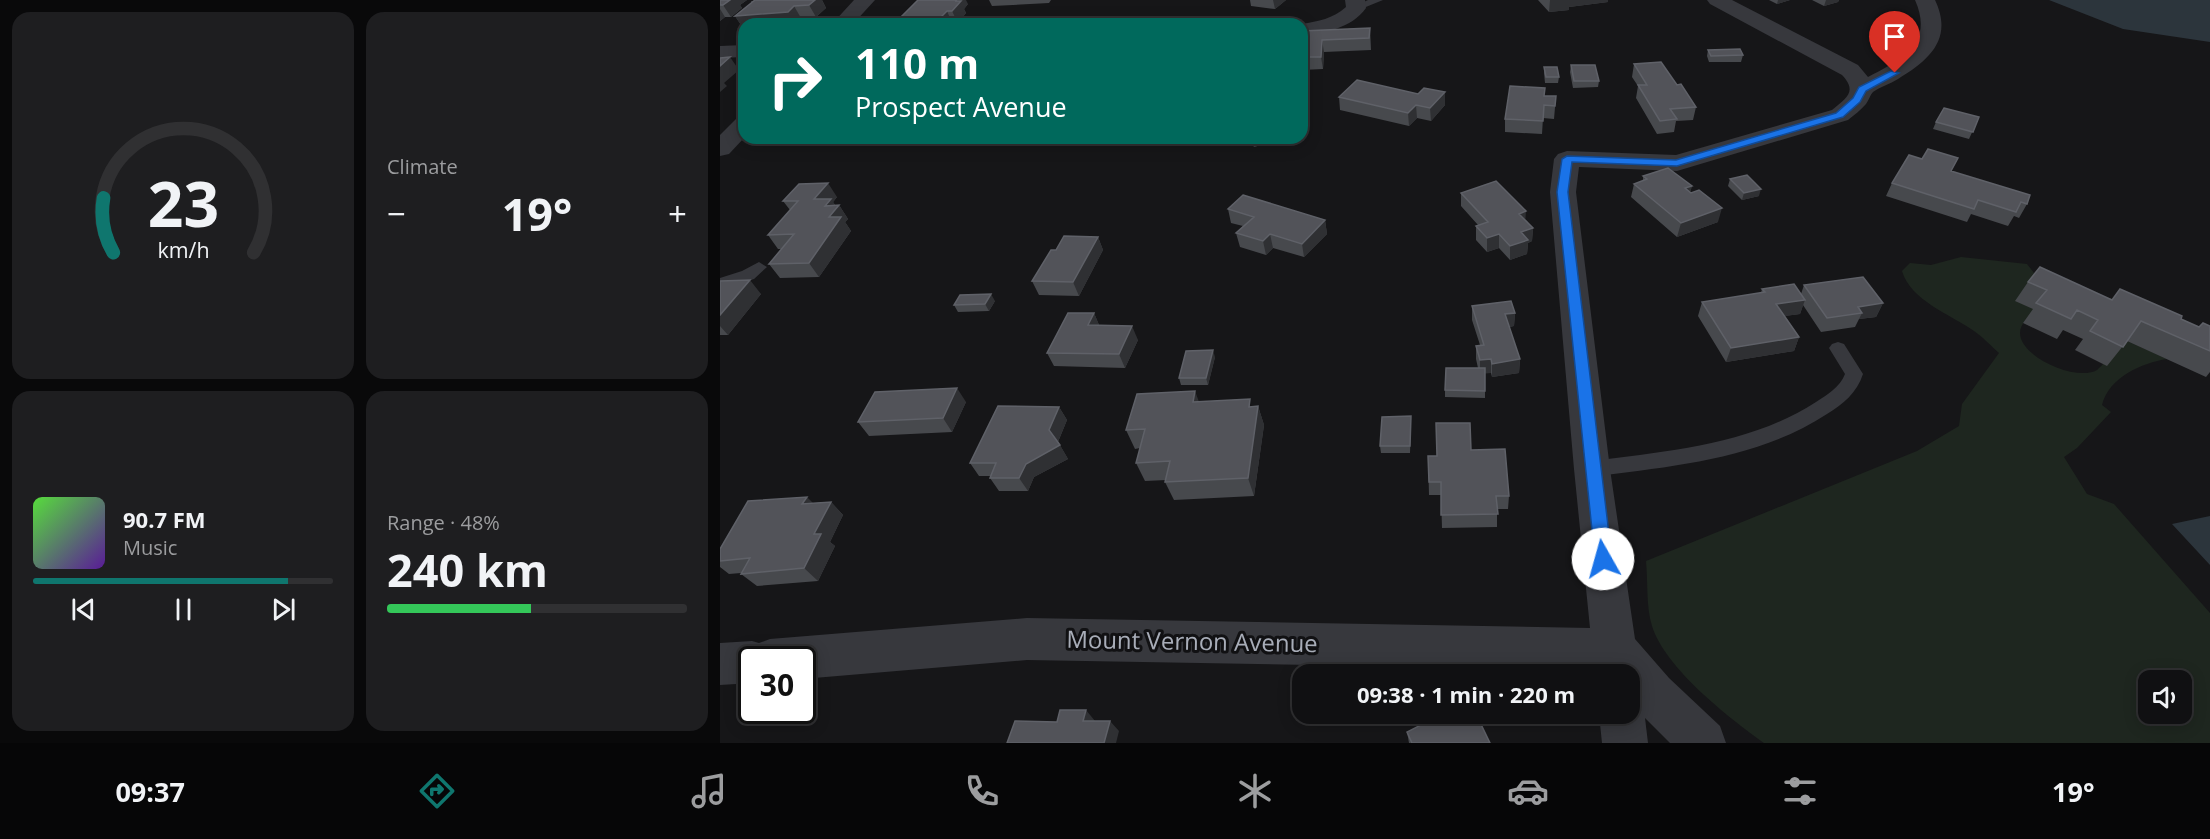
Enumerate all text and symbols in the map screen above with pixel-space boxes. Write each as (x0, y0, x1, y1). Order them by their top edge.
pin (1869, 11, 1920, 73)
icon: arrive (1878, 20, 1911, 53)
text: 110 m (855, 34, 979, 91)
icon: right (756, 42, 834, 120)
text: Prospect Avenue (855, 88, 1067, 125)
text: Climate (387, 153, 458, 180)
text: 23 (147, 160, 219, 245)
text: 19° (502, 183, 572, 244)
text: − (387, 191, 406, 236)
text: + (668, 191, 687, 236)
text: km/h (157, 235, 209, 264)
text: 90.7 FM (123, 504, 206, 534)
text: Range · 48% (387, 509, 500, 536)
position arrow (1571, 527, 1635, 591)
text: Music (123, 534, 177, 561)
text: 240 km (387, 539, 548, 600)
icon: previous (67, 593, 100, 626)
icon: pause (167, 593, 200, 626)
icon: next (267, 593, 300, 626)
street label: Mount Vernon Avenue (1066, 622, 1318, 659)
speed limit sign: 30 (738, 646, 816, 724)
map controls (2138, 670, 2192, 724)
button: sound (2138, 670, 2192, 724)
text: 09:38 · 1 min · 220 m (1357, 679, 1575, 709)
icon: directions (416, 770, 458, 812)
icon: music (688, 770, 730, 812)
icon: phone (961, 770, 1003, 812)
icon: climate (1234, 770, 1276, 812)
icon: car (1507, 770, 1549, 812)
icon: filters (1779, 770, 1821, 812)
text: 09:37 (115, 773, 185, 810)
text: 19° (2052, 773, 2095, 810)

